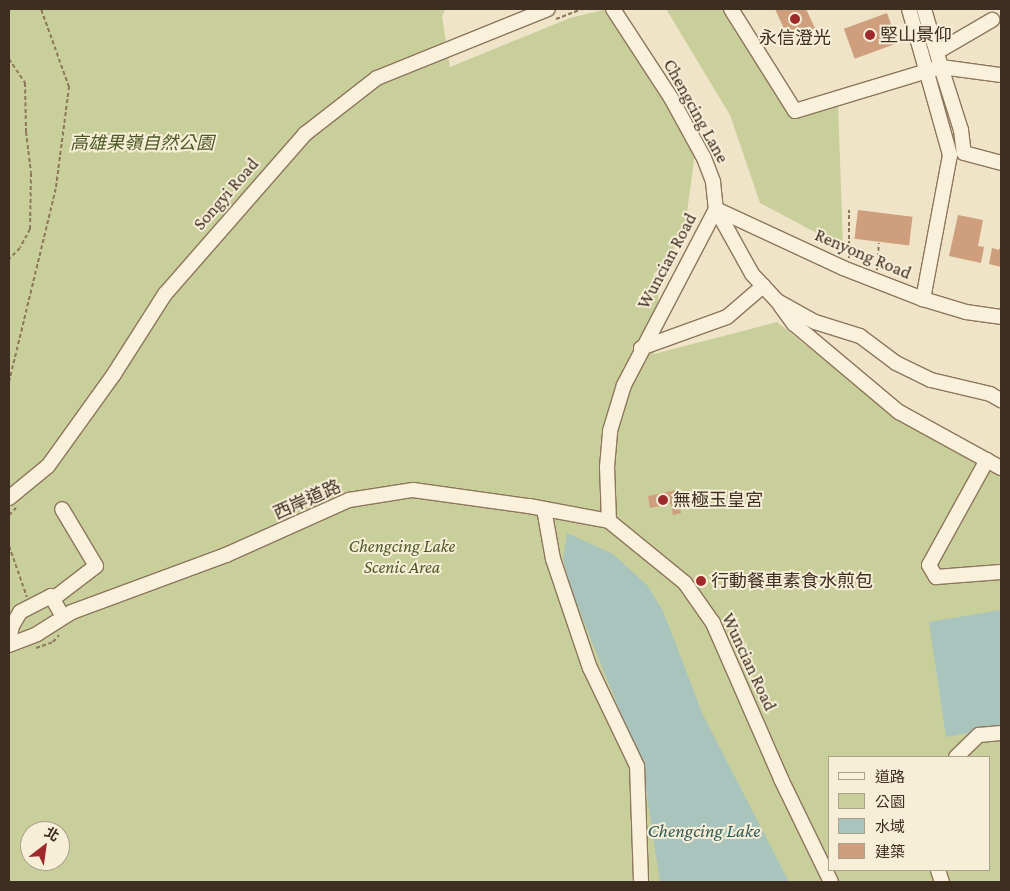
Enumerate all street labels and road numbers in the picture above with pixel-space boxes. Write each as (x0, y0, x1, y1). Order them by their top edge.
street label: Chengcing Lane (659, 55, 733, 167)
street label: Songyi Road (189, 153, 263, 235)
street label: Wuncian Road (633, 209, 701, 313)
street label: Renyong Road (812, 224, 914, 284)
street label: 西岸道路 (270, 475, 344, 525)
street label: Wuncian Road (717, 610, 781, 714)

